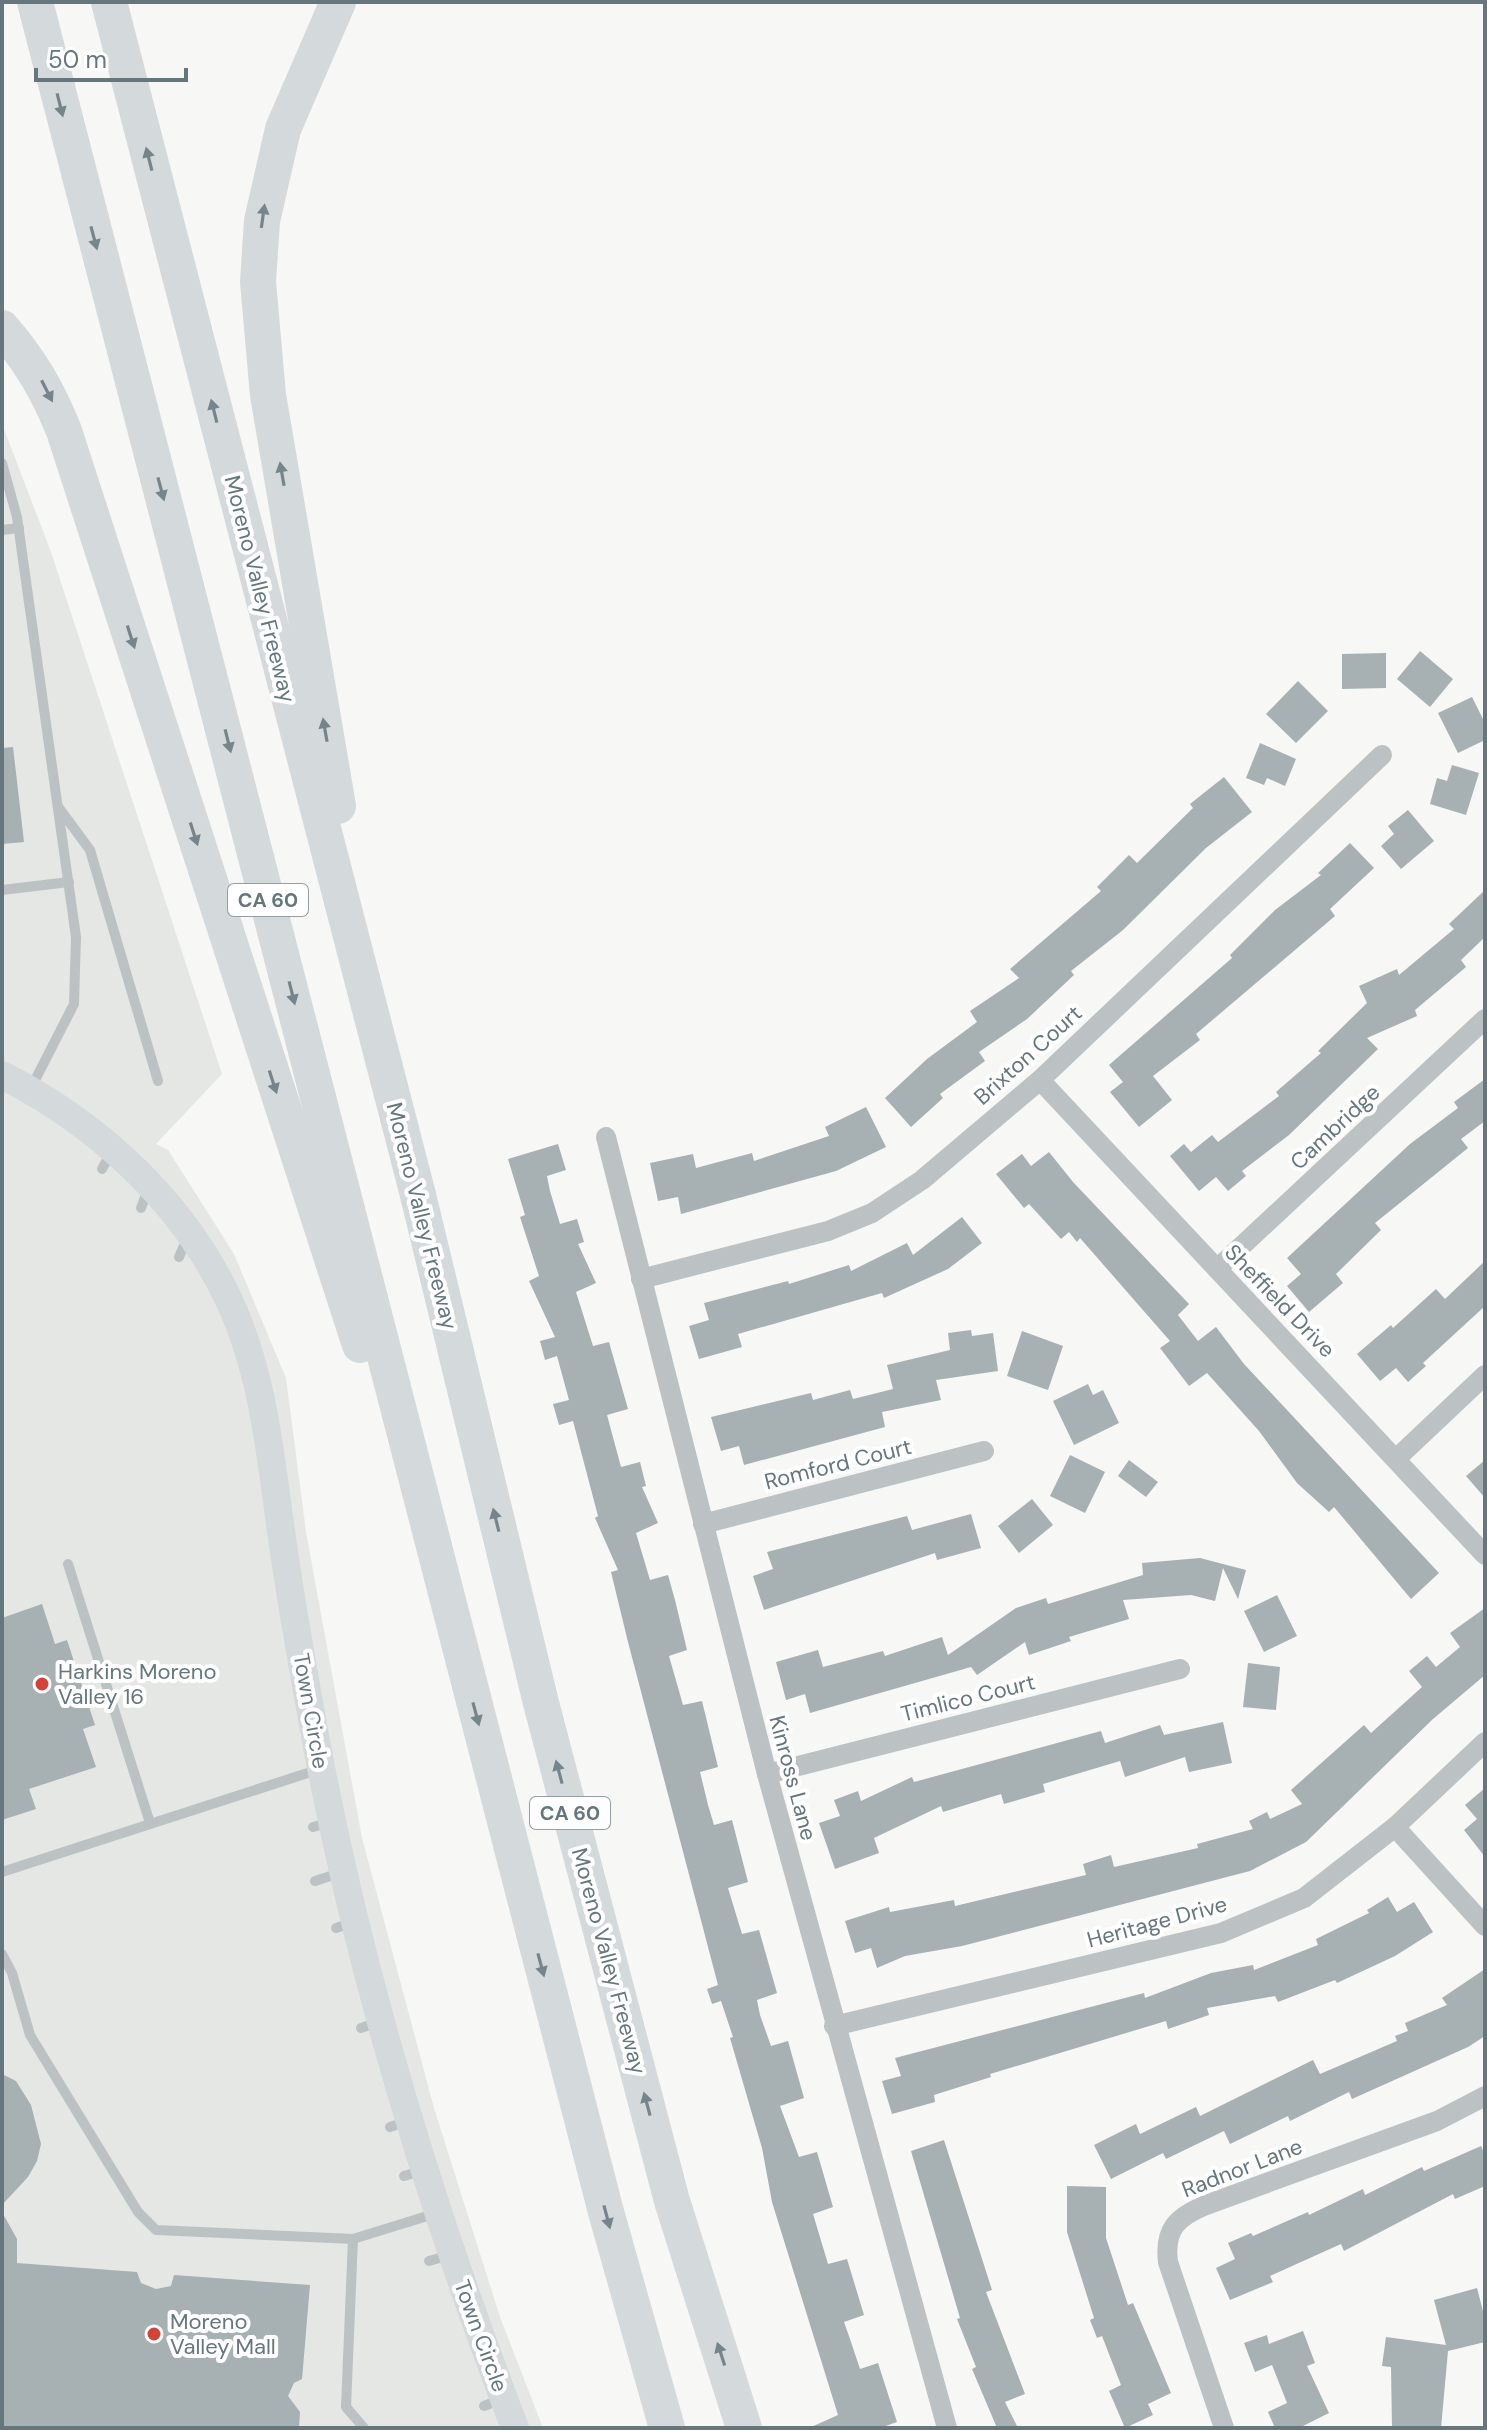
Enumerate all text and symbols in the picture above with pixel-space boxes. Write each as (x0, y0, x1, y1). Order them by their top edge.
scale bar (36, 32, 186, 82)
text: 50 m (48, 44, 107, 75)
one-way arrow (54, 93, 67, 118)
one-way arrow (143, 147, 155, 172)
one-way arrow (257, 203, 270, 228)
one-way arrow (89, 226, 101, 251)
one-way arrow (40, 380, 53, 403)
one-way arrow (208, 398, 220, 423)
one-way arrow (275, 461, 287, 486)
street label: Moreno Valley Freeway (218, 472, 302, 706)
one-way arrow (155, 478, 168, 502)
one-way arrow (125, 625, 137, 649)
one-way arrow (319, 717, 331, 742)
one-way arrow (222, 728, 234, 753)
one-way arrow (189, 823, 201, 847)
road number: CA 60 (228, 884, 308, 916)
one-way arrow (287, 980, 299, 1005)
street label: Brixton Court (968, 999, 1088, 1111)
one-way arrow (268, 1070, 280, 1094)
street label: Cambridge (1284, 1078, 1386, 1176)
street label: Moreno Valley Freeway (380, 1099, 464, 1333)
street label: Sheffield Drive (1219, 1238, 1341, 1364)
street label: Romford Court (761, 1432, 915, 1496)
one-way arrow (490, 1507, 502, 1532)
street label: Town Circle (287, 1651, 335, 1771)
place label: Harkins Moreno Valley 16 (58, 1657, 216, 1711)
street label: Timlico Court (898, 1667, 1038, 1729)
marker: Harkins Moreno Valley 16 (33, 1675, 51, 1693)
one-way arrow (470, 1701, 482, 1726)
street label: Kinross Lane (762, 1712, 824, 1844)
one-way arrow (552, 1759, 565, 1783)
road number: CA 60 (530, 1797, 610, 1829)
street label: Moreno Valley Freeway (565, 1845, 653, 2077)
street label: Heritage Drive (1084, 1889, 1230, 1955)
one-way arrow (536, 1953, 548, 1978)
one-way arrow (640, 2092, 652, 2117)
street label: Radnor Lane (1178, 2132, 1306, 2204)
one-way arrow (601, 2205, 614, 2229)
street label: Town Circle (447, 2276, 515, 2396)
place label: Moreno Valley Mall (170, 2307, 276, 2361)
marker: Moreno Valley Mall (145, 2325, 163, 2343)
one-way arrow (714, 2341, 727, 2365)

